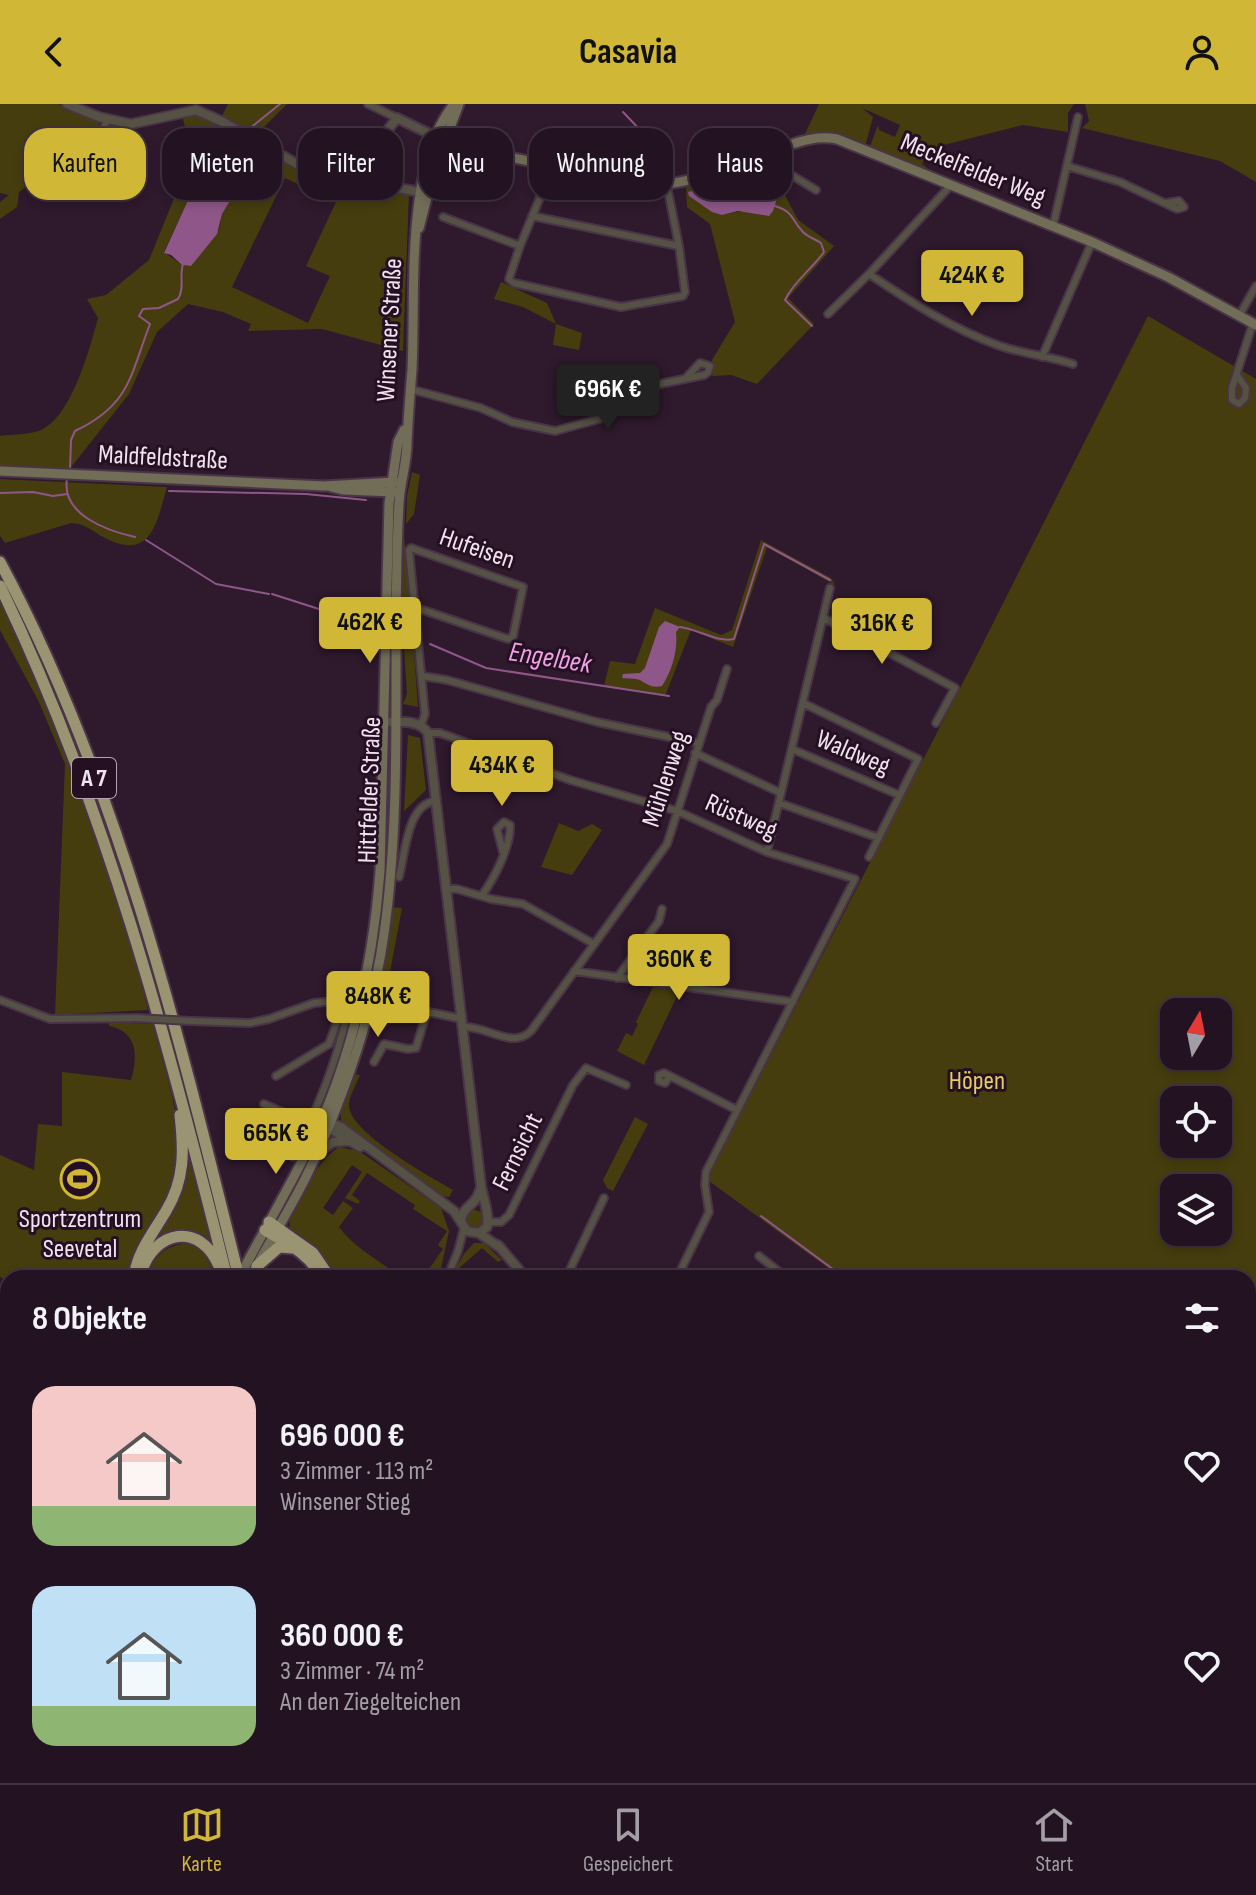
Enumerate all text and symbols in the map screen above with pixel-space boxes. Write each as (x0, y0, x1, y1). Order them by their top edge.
icon: back (32, 30, 76, 74)
icon: person (1180, 30, 1224, 74)
text: Casavia (579, 31, 677, 74)
street label: Meckelfelder Weg (896, 127, 1050, 213)
chip: Kaufen (24, 128, 146, 200)
chip: Mieten (162, 128, 282, 200)
chip: Filter (298, 128, 403, 200)
chip: Neu (419, 128, 513, 200)
chip: Wohnung (529, 128, 673, 200)
chip: Haus (689, 128, 792, 200)
pin: 424K € (907, 250, 1037, 318)
street label: Winsener Straße (371, 258, 409, 402)
text: 424K € (939, 260, 1005, 291)
pin: 696K € (543, 364, 673, 432)
text: 696K € (575, 374, 641, 405)
street label: Maldfeldstraße (97, 439, 229, 477)
street label: Hufeisen (435, 522, 519, 576)
pin: 462K € (305, 597, 435, 665)
pin: 316K € (817, 598, 947, 666)
text: 462K € (337, 607, 403, 638)
text: 316K € (850, 608, 914, 639)
water label: Engelbek (506, 635, 595, 681)
street label: Hittfelder Straße (352, 716, 388, 864)
street label: Waldweg (811, 724, 895, 782)
street label: Mühlenweg (636, 727, 696, 831)
pin: 434K € (437, 740, 567, 808)
text: 434K € (469, 750, 535, 781)
road number: A 7 (72, 758, 116, 798)
street label: Rüstweg (700, 787, 782, 847)
pin: 360K € (614, 934, 744, 1002)
text: 360K € (646, 944, 712, 975)
pin: 848K € (313, 971, 443, 1039)
text: 848K € (344, 981, 412, 1012)
north arrow (1160, 998, 1232, 1070)
map controls (1160, 998, 1232, 1246)
park label: Höpen (949, 1066, 1005, 1097)
button: locate (1160, 1086, 1232, 1158)
pin: 665K € (211, 1108, 341, 1176)
street label: Fernsicht (486, 1108, 550, 1196)
text: 665K € (243, 1118, 309, 1149)
sports icon: Sportzentrum Seevetal (59, 1158, 101, 1200)
button: layers (1160, 1174, 1232, 1246)
place label: Sportzentrum Seevetal (19, 1204, 141, 1265)
icon: filters (1180, 1296, 1224, 1340)
text: 8 Objekte (32, 1298, 147, 1339)
text: 696 000 € (280, 1415, 405, 1456)
icon: home (96, 1418, 192, 1514)
icon: heart (1180, 1444, 1224, 1488)
text: 3 Zimmer · 113 m² (280, 1456, 433, 1487)
text: Winsener Stieg (280, 1487, 411, 1518)
text: 360 000 € (280, 1615, 404, 1656)
icon: home (96, 1618, 192, 1714)
icon: heart (1180, 1644, 1224, 1688)
text: 3 Zimmer · 74 m² (280, 1656, 424, 1687)
text: An den Ziegelteichen (280, 1687, 461, 1718)
tab: Karte (180, 1803, 224, 1878)
tab: Gespeichert (583, 1803, 673, 1878)
tab: Start (1032, 1803, 1076, 1878)

